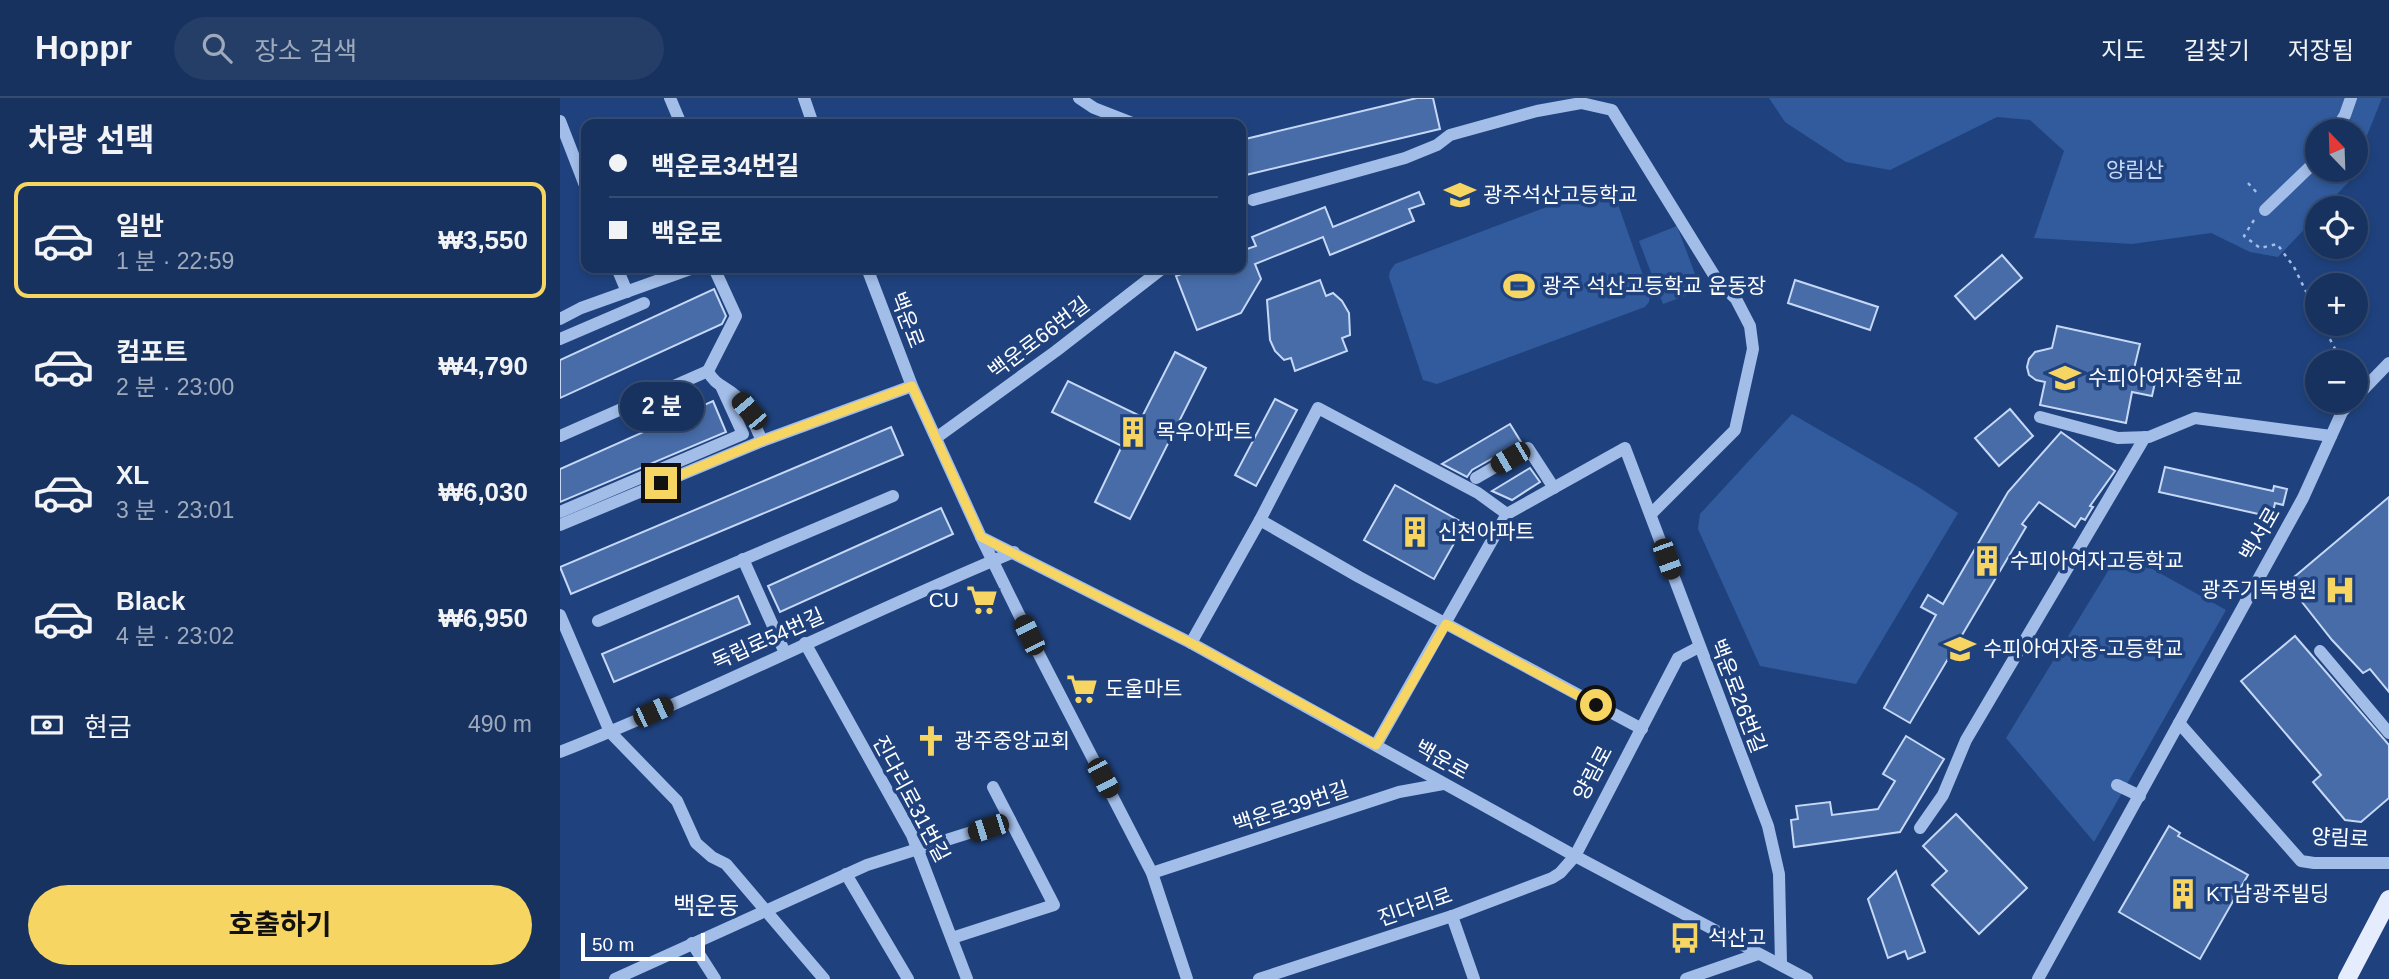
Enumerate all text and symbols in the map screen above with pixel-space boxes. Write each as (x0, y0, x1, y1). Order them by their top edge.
search box (174, 17, 664, 80)
text: Hoppr (35, 29, 132, 66)
icon: search (198, 29, 236, 67)
text: 장소 검색 (254, 36, 357, 66)
text: 지도 (2101, 37, 2146, 64)
text: 길찾기 (2184, 37, 2250, 64)
text: 저장됨 (2288, 37, 2354, 64)
north arrow (2305, 119, 2368, 182)
map controls (2305, 119, 2368, 413)
text: 차량 선택 (28, 122, 155, 158)
text: 백운로34번길 (651, 151, 800, 181)
park label: 양림산 (2106, 158, 2164, 181)
school or university icon: 광주석산고등학교 (1443, 178, 1477, 212)
place label: 광주석산고등학교 (1483, 183, 1638, 206)
button: locate (2305, 196, 2368, 259)
icon: car (32, 209, 95, 272)
text: 일반 (116, 211, 164, 241)
text: 백운로 (651, 218, 723, 248)
text: ₩3,550 (438, 225, 528, 255)
text: 1 분 · 22:59 (116, 248, 234, 274)
sports icon: 광주 석산고등학교 운동장 (1502, 269, 1536, 303)
button: + (2305, 273, 2368, 336)
place label: 광주 석산고등학교 운동장 (1542, 274, 1766, 297)
street label: 백운로 (886, 289, 929, 351)
street label: 백운로66번길 (984, 292, 1094, 383)
icon: car (32, 335, 95, 398)
text: 컴포트 (116, 337, 188, 367)
button: − (2305, 350, 2368, 413)
text: ₩4,790 (438, 351, 528, 381)
school or university icon: 수피아여자중학교 (2048, 361, 2082, 395)
place label: 수피아여자중학교 (2088, 366, 2243, 389)
text: 2 분 · 23:00 (116, 374, 234, 400)
callout: 2 분 (619, 382, 703, 430)
car (728, 388, 771, 434)
text: 2 분 (642, 393, 682, 419)
building icon: 목우아파트 (1116, 415, 1150, 449)
place label: 목우아파트 (1156, 420, 1253, 443)
car (1487, 438, 1534, 478)
text: XL (116, 460, 149, 490)
icon: car (32, 461, 95, 524)
route end (645, 467, 677, 499)
text: ₩6,030 (438, 477, 528, 507)
text: 3 분 · 23:01 (116, 497, 234, 523)
street label: 백서로 (2235, 503, 2284, 565)
building icon: 신천아파트 (1398, 515, 1432, 549)
place label: 신천아파트 (1438, 520, 1535, 543)
car (1650, 536, 1685, 582)
building icon: 수피아여자고등학교 (1970, 544, 2004, 578)
place label: 수피아여자고등학교 (2010, 549, 2184, 572)
hospital icon: 광주기독병원 (2323, 573, 2357, 607)
place label: 광주기독병원 (2201, 578, 2317, 601)
supermarket icon: CU (965, 583, 999, 617)
text: Black (116, 586, 185, 616)
icon: car (32, 587, 95, 650)
place label: CU (929, 588, 959, 611)
text: ₩6,950 (438, 603, 528, 633)
street label: 독립로54번길 (708, 604, 827, 673)
car (1011, 612, 1048, 658)
text: 4 분 · 23:02 (116, 623, 234, 649)
school or university icon: 수피아여자중-고등학교 (1943, 632, 1977, 666)
street label: 백운로26번길 (1706, 636, 1771, 756)
place label: 수피아여자중-고등학교 (1983, 637, 2183, 660)
supermarket icon: 도울마트 (1065, 672, 1099, 706)
place label: 도울마트 (1105, 677, 1182, 700)
route start (1580, 689, 1612, 721)
car (630, 694, 677, 730)
icon: cash (28, 706, 66, 744)
text: 490 m (468, 711, 532, 737)
text: 현금 (84, 712, 132, 742)
church icon: 광주중앙교회 (914, 724, 948, 758)
place label: 광주중앙교회 (954, 729, 1070, 752)
street label: 진다리로31번길 (869, 732, 954, 866)
street label: 백운로 (1411, 735, 1473, 784)
street label: 양림로 (1569, 742, 1616, 804)
car (1084, 755, 1123, 801)
street label: 백운로39번길 (1230, 777, 1351, 836)
car (965, 812, 1012, 844)
street label: 양림로 (2310, 824, 2370, 851)
building icon: KT남광주빌딩 (2166, 877, 2200, 911)
place label: KT남광주빌딩 (2206, 882, 2329, 905)
street label: 진다리로 (1375, 883, 1455, 930)
button: 호출하기 (28, 885, 532, 965)
district label: 백운동 (673, 892, 739, 919)
bus stop icon: 석산고 (1668, 921, 1702, 955)
place label: 석산고 (1708, 926, 1766, 949)
scale bar (581, 930, 705, 962)
text: 50 m (592, 934, 634, 955)

